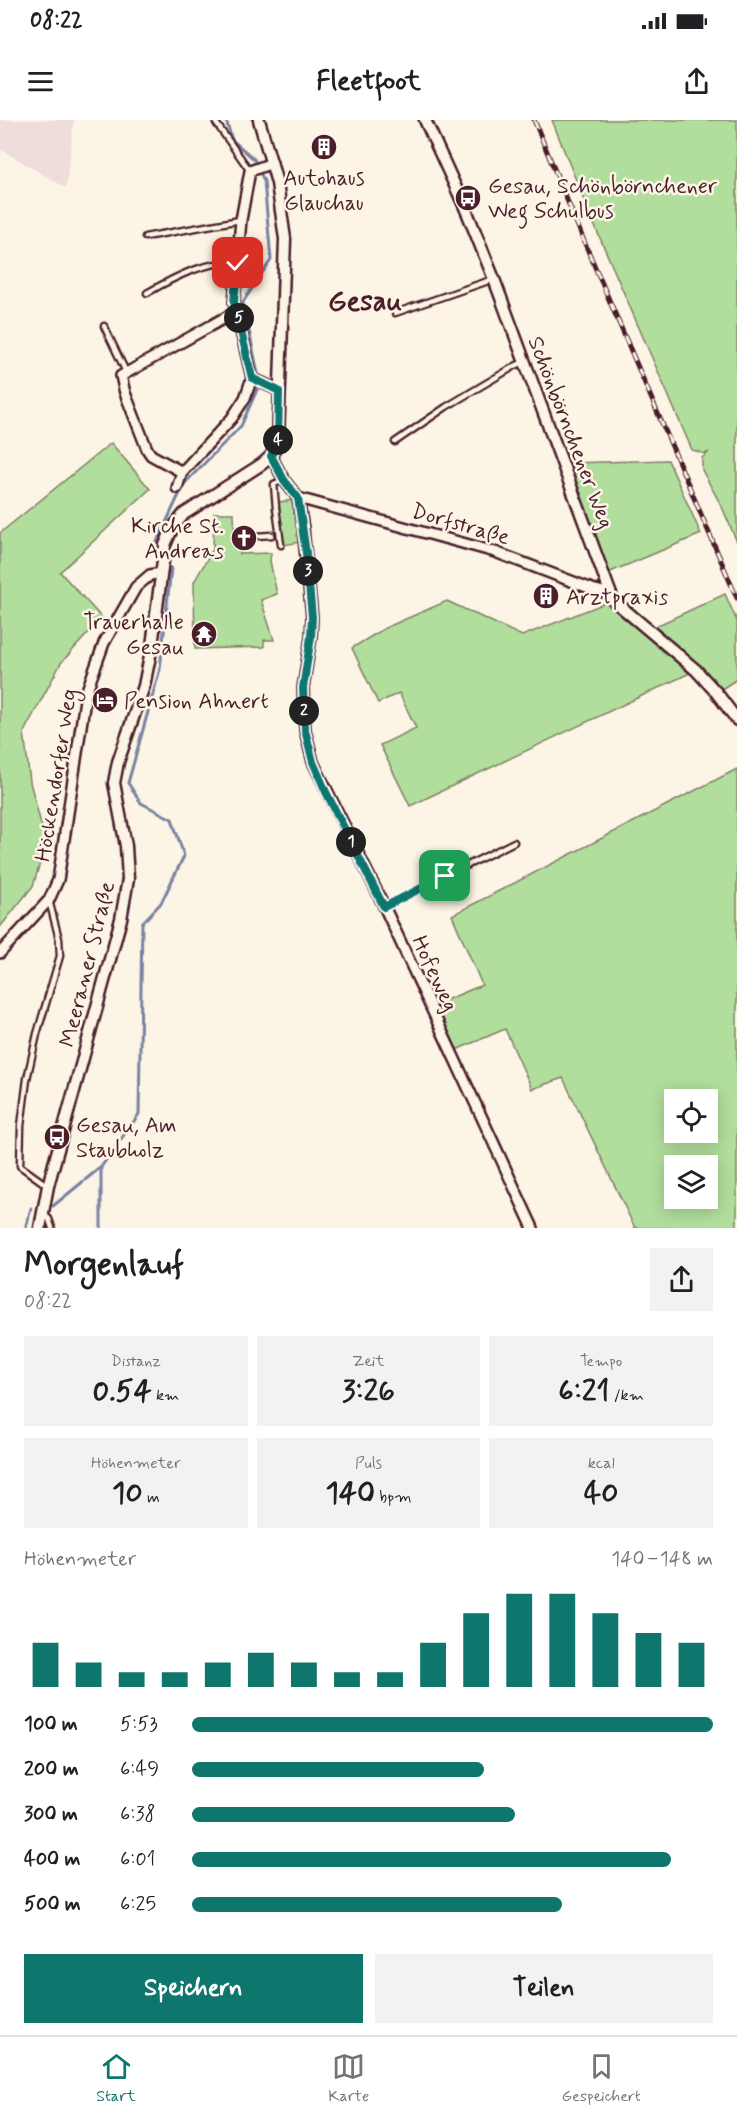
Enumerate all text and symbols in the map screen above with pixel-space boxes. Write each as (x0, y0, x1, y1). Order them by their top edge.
text: 08:22 (30, 7, 83, 35)
text: Fleetfoot (316, 64, 421, 99)
icon: menu (24, 65, 57, 98)
icon: share (680, 65, 713, 98)
building icon: Autohaus Glauchau (309, 132, 339, 162)
place label: Autohaus Glauchau (283, 165, 365, 218)
place label: Gesau, Schönbörnchener Weg Schulbus (488, 173, 718, 229)
bus stop icon: Gesau, Schönbörnchener Weg Schulbus (453, 183, 483, 213)
pin (212, 237, 263, 288)
icon: check (221, 246, 254, 279)
district label: Gesau (328, 284, 402, 321)
pin: 5 (224, 303, 254, 333)
text: 5 (234, 307, 244, 328)
street label: Schönbörnchener Weg (520, 333, 620, 533)
pin: 4 (263, 425, 293, 455)
text: 4 (273, 429, 283, 450)
street label: Dorfstraße (408, 498, 513, 552)
place label: Kirche St. Andreas (131, 513, 224, 566)
church icon: Kirche St. Andreas (229, 523, 259, 553)
pin: 3 (293, 556, 323, 586)
text: 3 (304, 560, 312, 581)
building icon: Arztpraxis (531, 581, 561, 611)
place label: Arztpraxis (566, 584, 668, 612)
place label: Trauerhalle Gesau (83, 609, 184, 662)
temple icon: Trauerhalle Gesau (189, 619, 219, 649)
hotel icon: Pension Ahnert (90, 685, 120, 715)
street label: Höckendorfer Weg (29, 687, 87, 864)
place label: Pension Ahnert (124, 688, 269, 716)
pin: 2 (289, 696, 319, 726)
text: 2 (300, 700, 308, 721)
pin: 1 (336, 827, 366, 857)
text: 1 (347, 831, 355, 852)
pin (419, 850, 470, 901)
icon: arrive (428, 859, 461, 892)
street label: Meeraner Straße (54, 879, 122, 1050)
street label: Hofeweg (404, 931, 464, 1017)
map controls (664, 1089, 718, 1209)
button: locate (664, 1089, 718, 1143)
place label: Gesau, Am Staubholz (76, 1112, 177, 1165)
bus stop icon: Gesau, Am Staubholz (42, 1122, 72, 1152)
button: layers (664, 1155, 718, 1209)
text: Morgenlauf (24, 1243, 184, 1287)
button: share (650, 1248, 713, 1311)
text: 08:22 (24, 1288, 72, 1315)
text: Distanz (111, 1351, 161, 1372)
text: Zeit (352, 1351, 385, 1372)
text: Tempo (580, 1351, 622, 1372)
text: 0.54 (92, 1372, 152, 1411)
text: 3:26 (342, 1372, 395, 1411)
text: 6:21 (558, 1372, 609, 1411)
text: km (152, 1385, 179, 1406)
text: /km (609, 1385, 644, 1406)
text: Höhenmeter (91, 1453, 181, 1474)
text: Puls (355, 1453, 382, 1474)
text: kcal (588, 1453, 615, 1474)
text: 10 (112, 1474, 143, 1513)
text: 140 (325, 1474, 375, 1513)
text: 40 (584, 1474, 618, 1513)
text: m (143, 1487, 160, 1508)
text: bpm (375, 1487, 412, 1508)
text: Höhenmeter (24, 1546, 136, 1573)
text: 140–148 m (611, 1546, 713, 1573)
text: 100 m (24, 1711, 78, 1738)
text: 5:53 (120, 1711, 158, 1738)
text: 200 m (24, 1756, 79, 1783)
text: 6:49 (120, 1756, 159, 1783)
text: 300 m (24, 1801, 78, 1828)
text: 6:38 (120, 1801, 156, 1828)
text: 400 m (24, 1846, 80, 1873)
text: 6:01 (120, 1846, 155, 1873)
text: 500 m (24, 1891, 81, 1918)
text: 6:25 (120, 1891, 156, 1918)
button: Speichern (24, 1954, 363, 2023)
button: Teilen (375, 1954, 713, 2023)
tab: Start (96, 2050, 136, 2107)
tab: Karte (328, 2050, 369, 2107)
tab: Gespeichert (562, 2050, 641, 2107)

